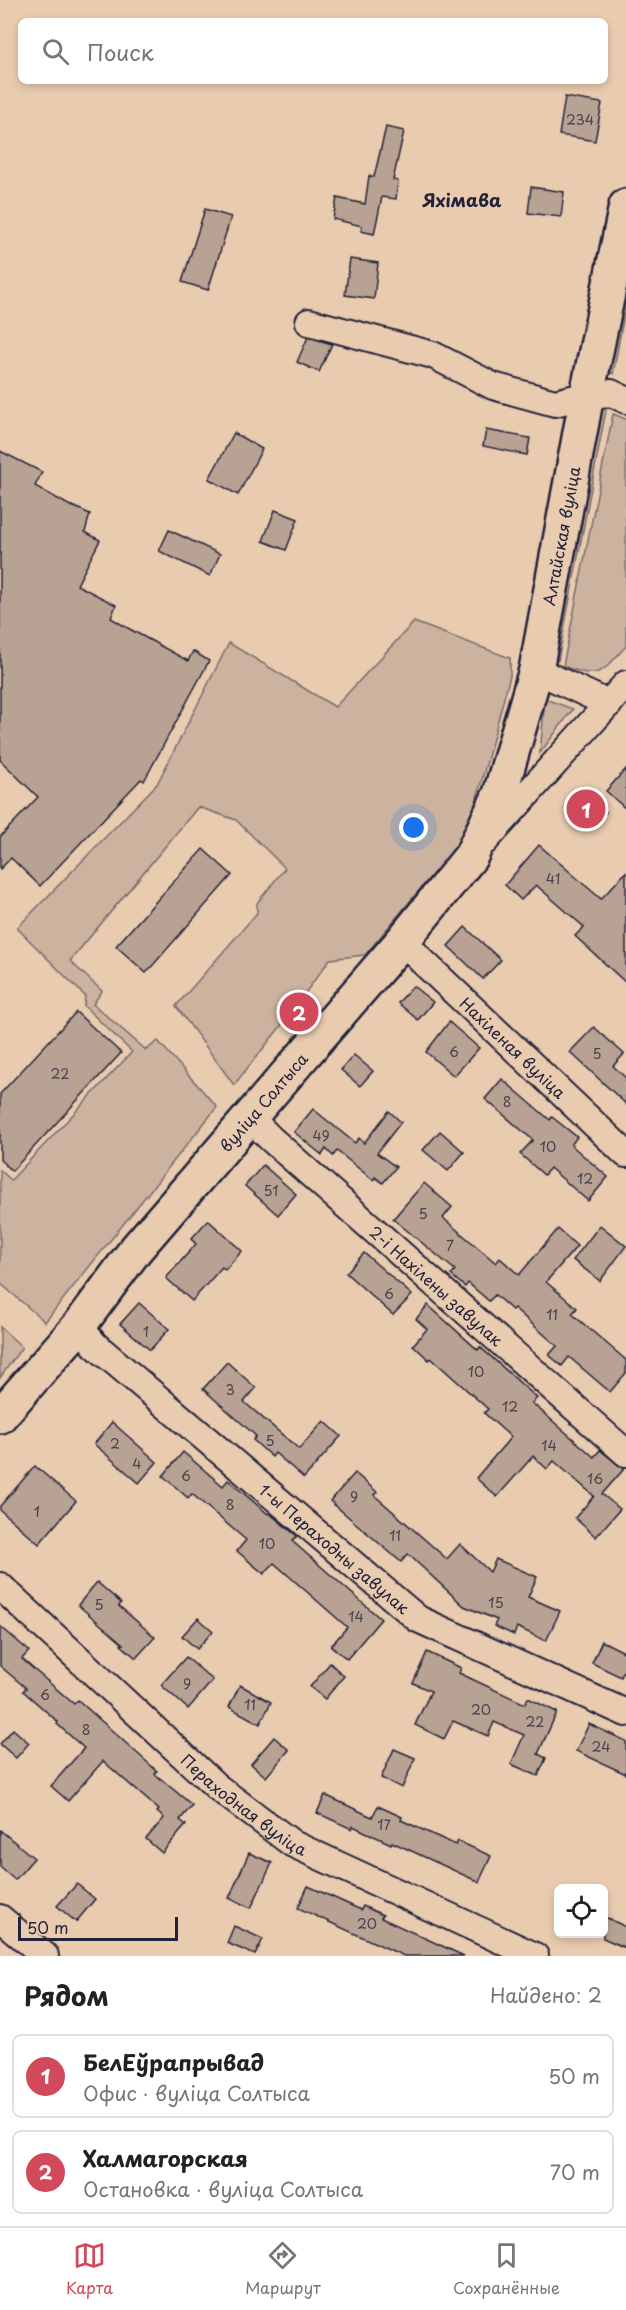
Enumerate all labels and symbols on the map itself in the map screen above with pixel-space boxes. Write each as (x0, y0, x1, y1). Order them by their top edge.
house number: 234 (566, 109, 594, 130)
district label: Яхімава (421, 186, 502, 213)
street label: Алтайская вуліца (536, 464, 586, 608)
pin: 1 (566, 786, 606, 832)
your location (399, 813, 428, 842)
house number: 41 (546, 868, 560, 889)
pin: 2 (280, 990, 318, 1034)
street label: Нахіленая вуліца (455, 991, 572, 1104)
house number: 6 (449, 1041, 459, 1062)
house number: 5 (592, 1043, 602, 1064)
street label: вуліца Солтыса (213, 1047, 313, 1157)
house number: 22 (51, 1063, 69, 1084)
house number: 8 (503, 1091, 511, 1112)
house number: 49 (312, 1125, 330, 1146)
house number: 10 (540, 1136, 556, 1157)
house number: 12 (577, 1168, 593, 1189)
house number: 51 (264, 1180, 278, 1201)
house number: 5 (418, 1203, 428, 1224)
street label: 2-і Нахілены завулак (364, 1220, 509, 1351)
house number: 7 (446, 1235, 454, 1256)
house number: 6 (384, 1283, 394, 1304)
house number: 11 (546, 1304, 558, 1325)
house number: 1 (143, 1321, 149, 1342)
house number: 10 (468, 1361, 484, 1382)
house number: 3 (225, 1379, 235, 1400)
house number: 12 (502, 1396, 518, 1417)
house number: 5 (265, 1430, 275, 1451)
house number: 2 (110, 1433, 120, 1454)
house number: 14 (541, 1435, 557, 1456)
house number: 4 (132, 1453, 142, 1474)
house number: 6 (181, 1465, 191, 1486)
house number: 16 (587, 1468, 603, 1489)
street label: 1-ы Пераходны завулак (254, 1477, 415, 1619)
house number: 9 (350, 1486, 358, 1507)
house number: 8 (226, 1494, 234, 1515)
house number: 1 (34, 1501, 40, 1522)
house number: 11 (389, 1525, 401, 1546)
house number: 10 (259, 1533, 275, 1554)
house number: 15 (488, 1592, 504, 1613)
house number: 5 (94, 1594, 104, 1615)
house number: 14 (348, 1606, 364, 1627)
house number: 9 (183, 1673, 191, 1694)
house number: 6 (40, 1684, 50, 1705)
house number: 11 (244, 1694, 256, 1715)
house number: 20 (471, 1699, 491, 1720)
house number: 22 (526, 1711, 544, 1732)
house number: 8 (82, 1719, 90, 1740)
house number: 24 (592, 1736, 610, 1757)
street label: Пераходная вуліца (176, 1748, 311, 1861)
house number: 17 (377, 1814, 391, 1835)
house number: 20 (357, 1913, 377, 1934)
scale bar (18, 1914, 178, 1942)

